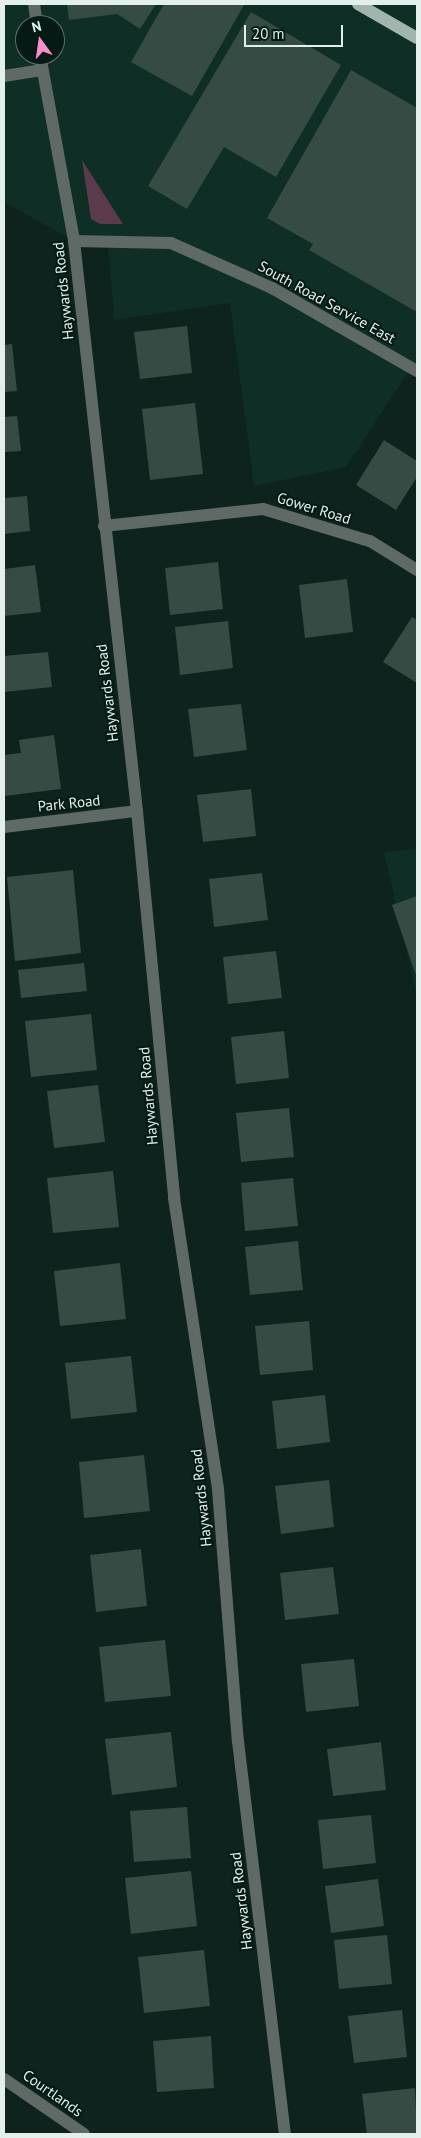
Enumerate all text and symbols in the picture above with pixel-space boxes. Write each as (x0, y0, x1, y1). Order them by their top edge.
north arrow (15, 15, 65, 65)
scale bar (246, 15, 345, 47)
text: N (30, 17, 43, 36)
text: 20 m (252, 24, 285, 43)
street label: Haywards Road (49, 241, 77, 341)
street label: South Road Service East (255, 257, 399, 347)
street label: Gower Road (275, 488, 353, 528)
street label: Haywards Road (92, 643, 122, 743)
street label: Park Road (37, 791, 101, 815)
street label: Haywards Road (135, 1046, 161, 1146)
street label: Haywards Road (187, 1448, 215, 1548)
street label: Haywards Road (226, 1851, 256, 1951)
street label: Courtlands (19, 2066, 87, 2120)

